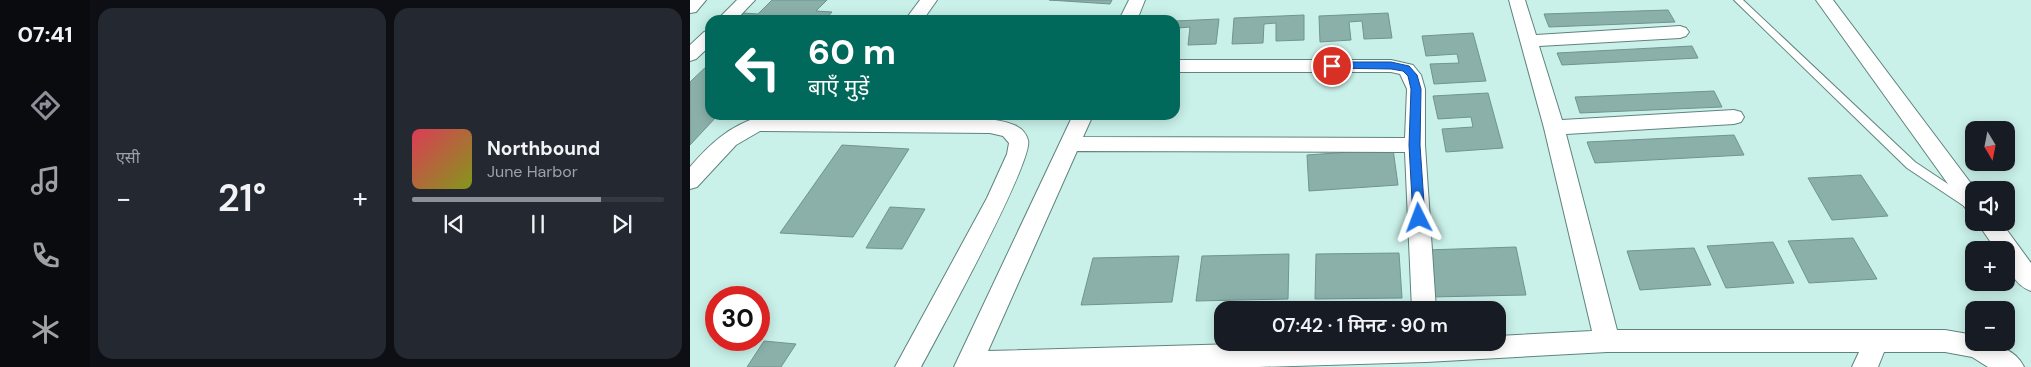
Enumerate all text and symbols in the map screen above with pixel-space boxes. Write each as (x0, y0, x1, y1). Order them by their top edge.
text: 07:41 (17, 20, 73, 49)
text: 60 m (808, 29, 896, 75)
icon: left (725, 35, 790, 100)
pin (1311, 45, 1353, 87)
icon: arrive (1318, 52, 1346, 80)
text: बाएँ मुड़ें (808, 73, 869, 102)
icon: directions (28, 88, 63, 123)
north arrow (1965, 121, 2015, 171)
map controls (1965, 121, 2015, 351)
text: Northbound (487, 136, 600, 161)
text: एसी (116, 147, 140, 168)
text: June Harbor (487, 161, 578, 182)
icon: music (28, 163, 63, 198)
text: 21° (218, 173, 266, 223)
text: − (116, 180, 131, 217)
text: + (353, 180, 368, 217)
button: sound (1965, 181, 2015, 231)
position arrow (1392, 191, 1444, 243)
icon: previous (440, 210, 468, 238)
icon: pause (524, 210, 552, 238)
icon: next (608, 210, 636, 238)
icon: phone (28, 238, 63, 273)
button: + (1965, 241, 2015, 291)
speed limit sign: 30 (705, 286, 770, 351)
button: − (1965, 301, 2015, 351)
icon: climate (28, 312, 63, 347)
text: 07:42 · 1 मिनट · 90 m (1272, 313, 1448, 338)

